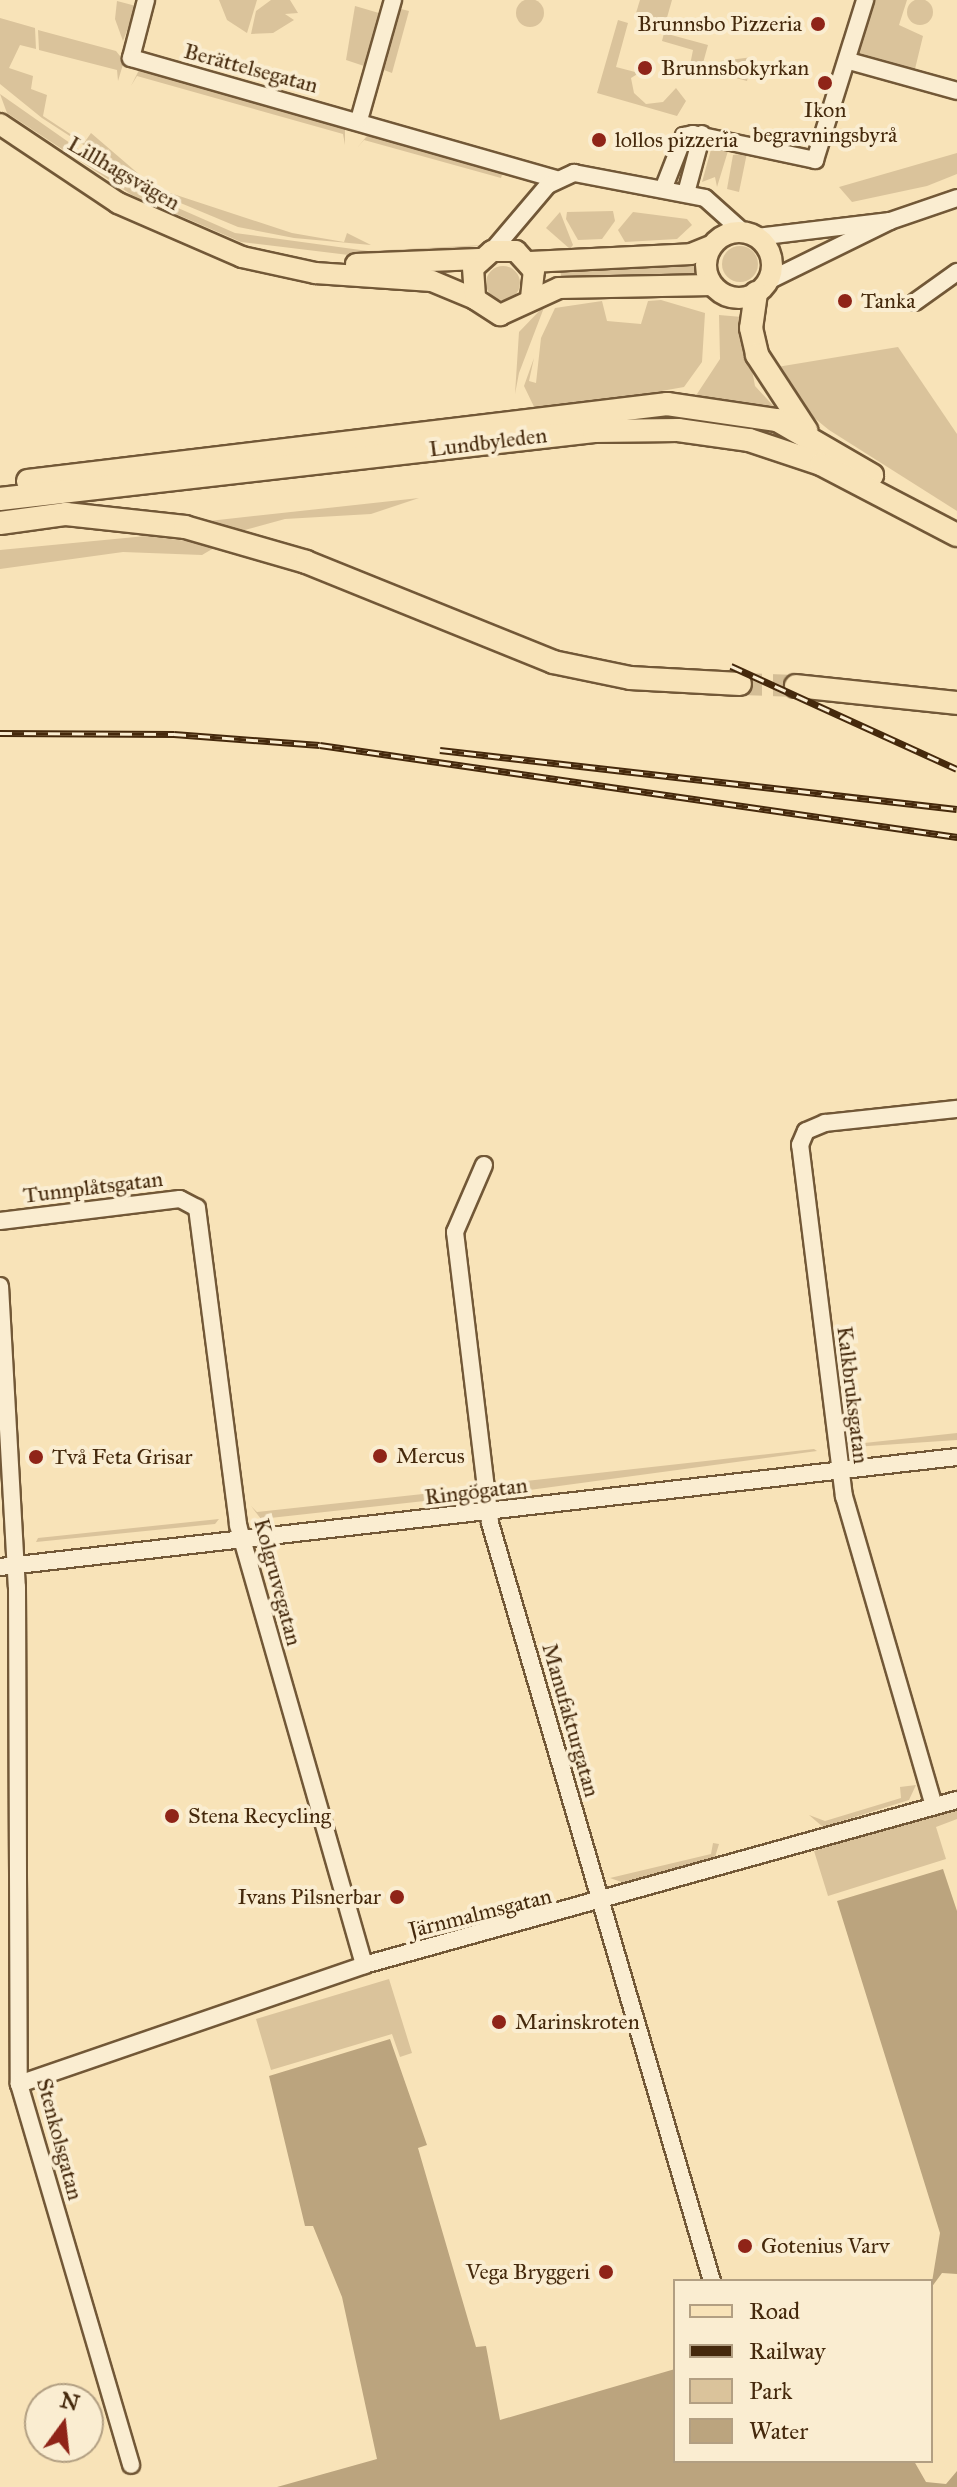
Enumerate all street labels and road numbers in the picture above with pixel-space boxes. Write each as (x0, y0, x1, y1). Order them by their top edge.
street label: Berättelsegatan (181, 37, 321, 99)
street label: Lillhagsvägen (63, 130, 185, 216)
street label: Lundbyleden (427, 422, 549, 462)
street label: Tunnplåtsgatan (22, 1165, 164, 1209)
street label: Kalkbruksgatan (831, 1325, 875, 1465)
street label: Ringögatan (423, 1472, 529, 1510)
street label: Kolgruvegatan (248, 1515, 308, 1649)
street label: Manufakturgatan (536, 1640, 606, 1800)
street label: Järnmalmsgatan (406, 1882, 554, 1944)
street label: Stenkolsgatan (31, 2075, 89, 2203)

